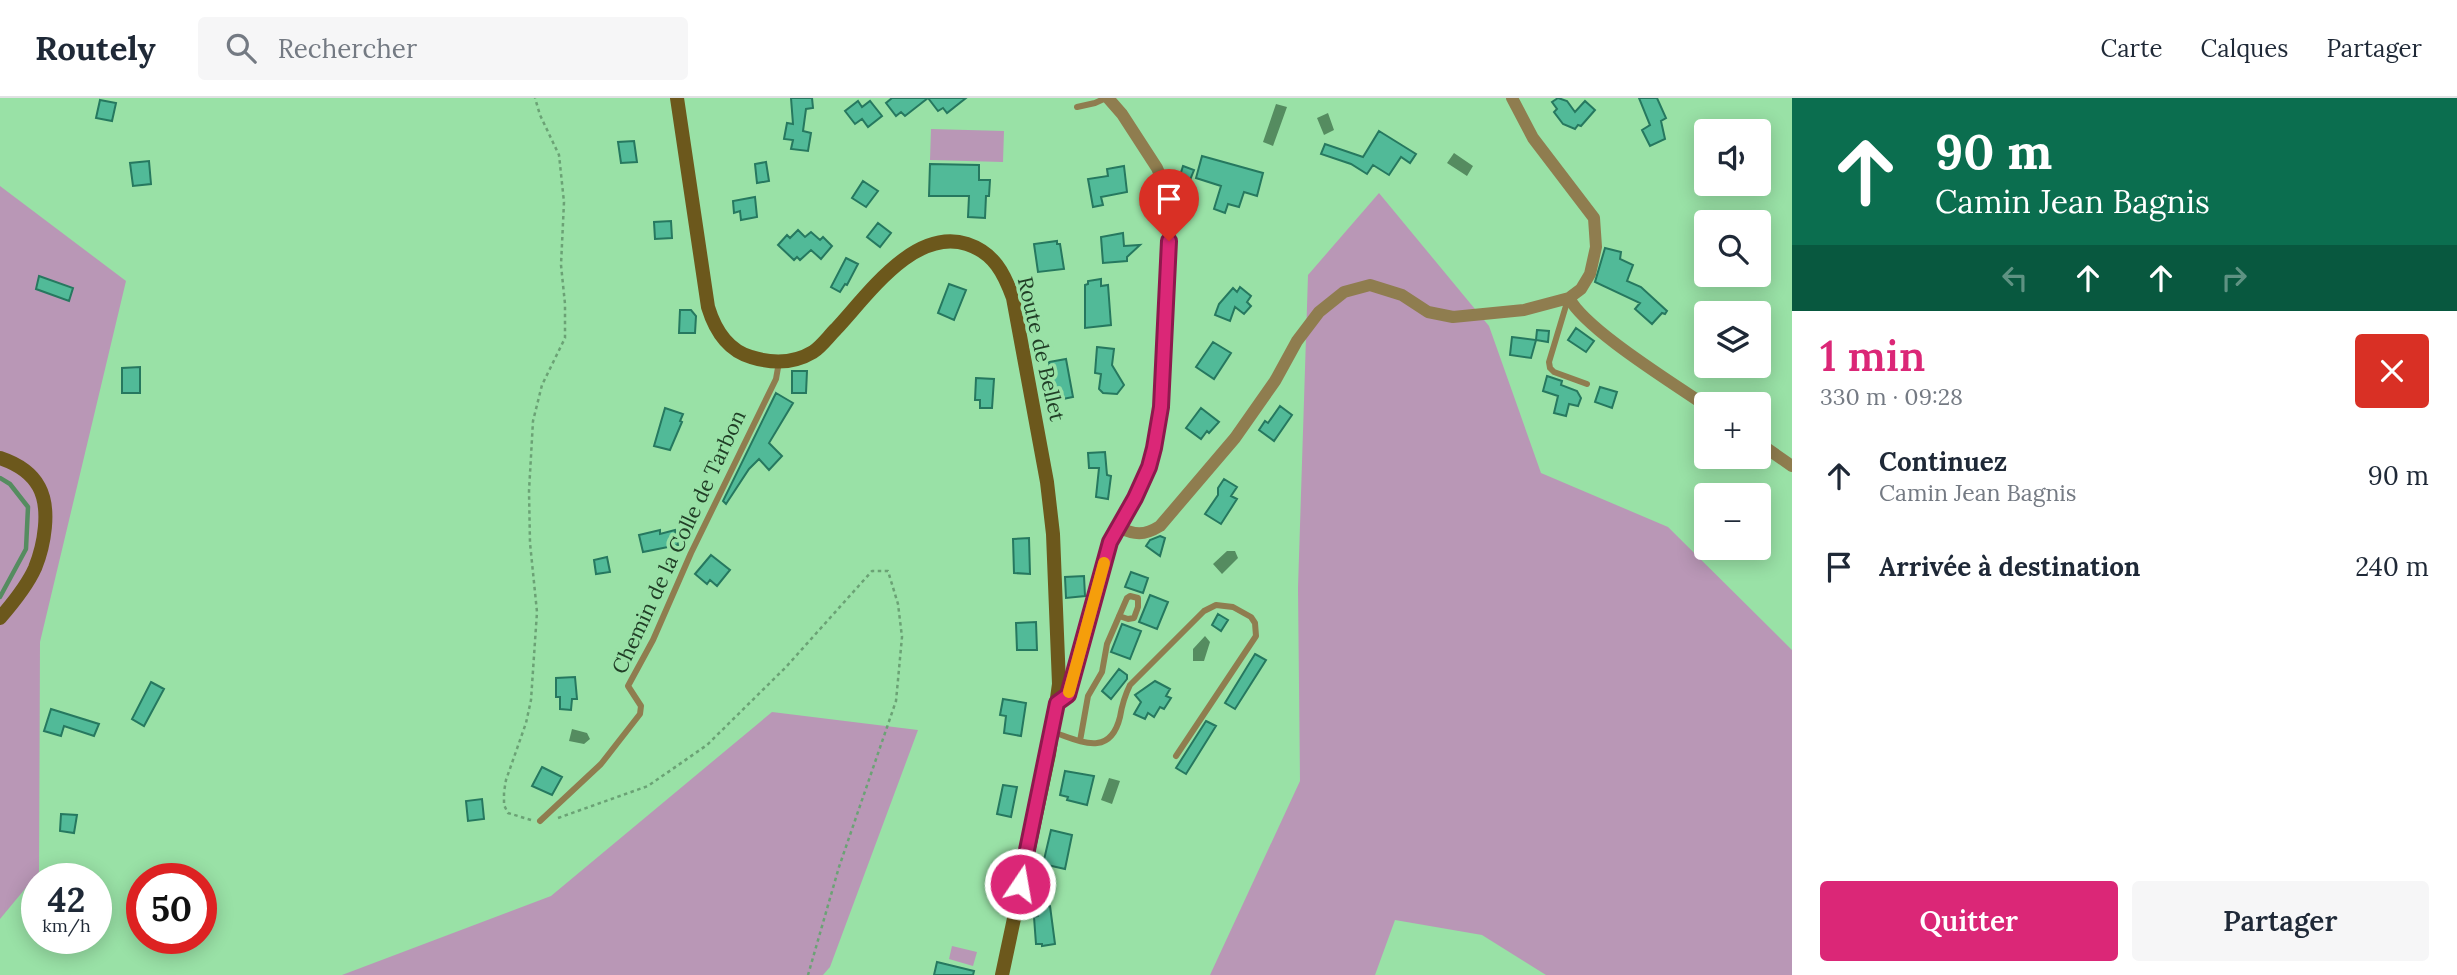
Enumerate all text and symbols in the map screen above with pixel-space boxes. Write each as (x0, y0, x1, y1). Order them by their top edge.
search box (198, 17, 688, 80)
text: Routely (35, 27, 156, 69)
icon: search (222, 29, 260, 67)
text: Rechercher (278, 32, 417, 65)
text: Carte (2100, 33, 2162, 64)
text: Calques (2200, 33, 2288, 64)
text: Partager (2326, 33, 2422, 64)
map controls (1694, 119, 1771, 560)
button: sound (1694, 119, 1771, 196)
text: 90 m (1935, 120, 2052, 182)
icon: ahead (1820, 126, 1911, 217)
pin (1139, 169, 1199, 241)
icon: arrive (1150, 180, 1188, 218)
text: Camin Jean Bagnis (1935, 181, 2210, 222)
button: search (1694, 210, 1771, 287)
icon: left (1996, 259, 2034, 297)
icon: ahead (2069, 259, 2107, 297)
icon: ahead (2142, 259, 2180, 297)
icon: right (2215, 259, 2253, 297)
street label: Route de Bellet (1012, 274, 1071, 425)
button: layers (1694, 301, 1771, 378)
text: 1 min (1820, 329, 1925, 383)
button: close (2355, 334, 2429, 408)
text: 330 m · 09:28 (1820, 382, 1963, 411)
button: + (1694, 392, 1771, 469)
street label: Chemin de la Colle de Tarbon (605, 405, 752, 678)
text: Continuez (1879, 445, 2007, 478)
icon: ahead (1820, 457, 1858, 495)
text: 90 m (2368, 459, 2429, 492)
text: Camin Jean Bagnis (1879, 478, 2076, 507)
button: − (1694, 483, 1771, 560)
icon: arrive (1820, 548, 1858, 586)
text: Arrivée à destination (1879, 550, 2140, 583)
text: 240 m (2355, 550, 2429, 583)
position arrow (983, 847, 1057, 921)
speed limit sign: 50 (126, 863, 217, 954)
text: 42 (48, 877, 85, 922)
button: Quitter (1820, 881, 2118, 961)
button: Partager (2132, 881, 2429, 961)
text: km/h (42, 914, 91, 937)

